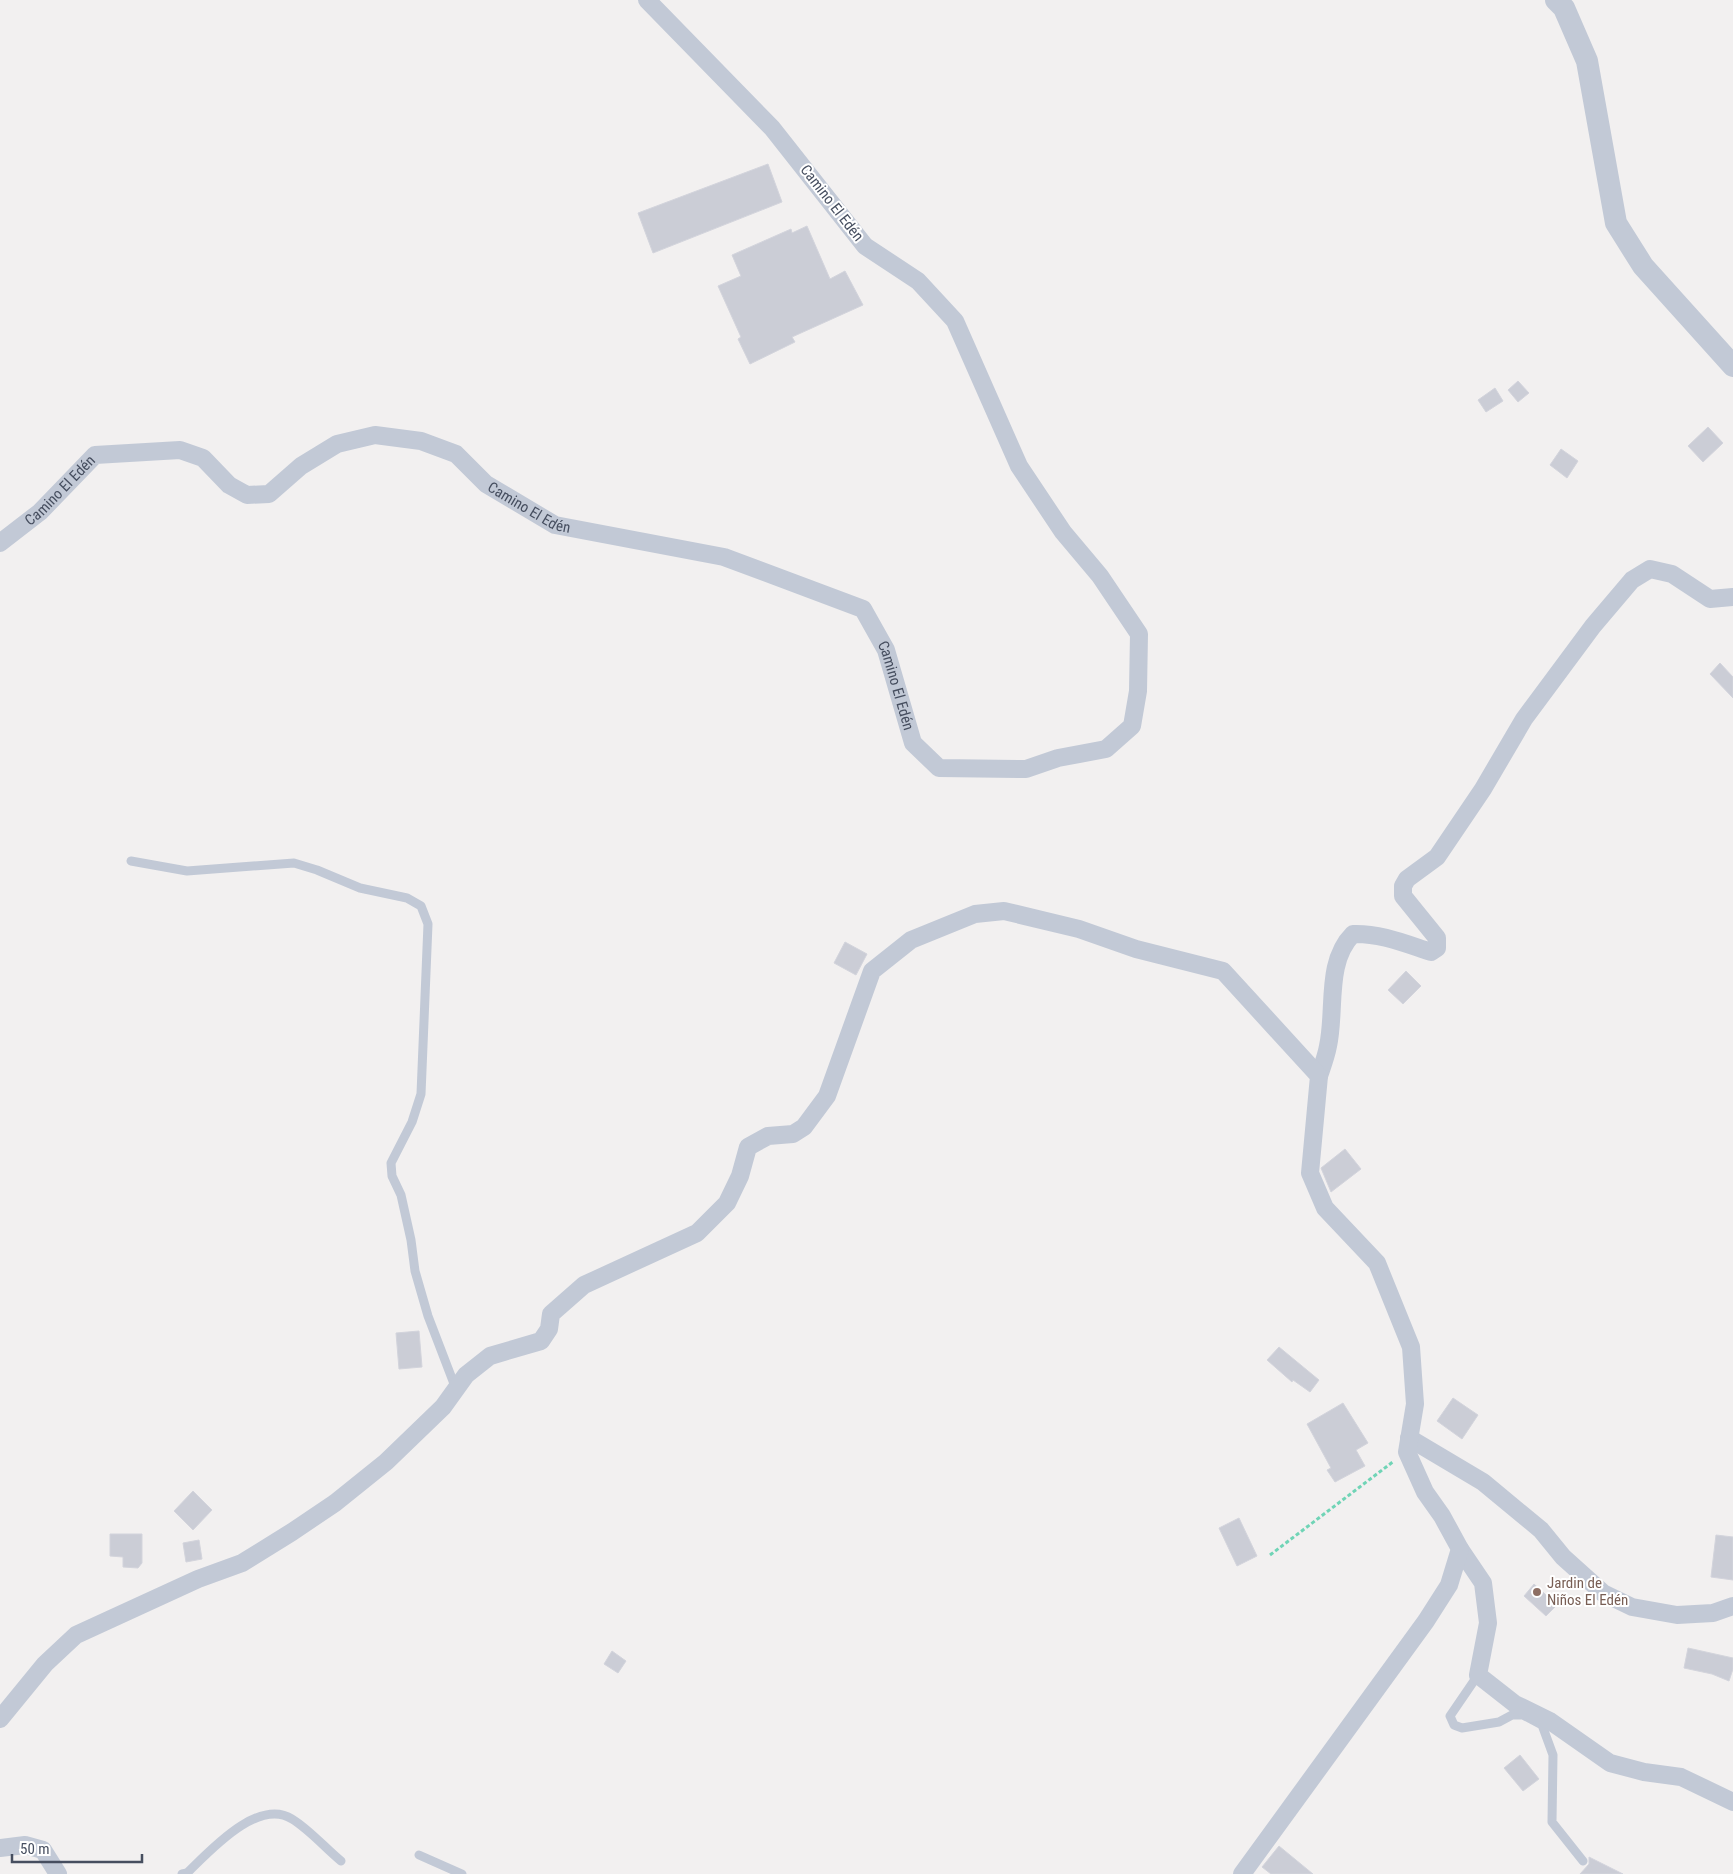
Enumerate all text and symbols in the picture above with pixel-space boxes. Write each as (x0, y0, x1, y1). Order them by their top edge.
street label: Camino El Edén (797, 161, 867, 245)
street label: Camino El Edén (21, 451, 99, 529)
street label: Camino El Edén (484, 478, 572, 537)
street label: Camino El Edén (874, 638, 918, 732)
place label: Jardin de Niños El Edén (1547, 1574, 1628, 1609)
marker: Jardin de Niños El Edén (1531, 1586, 1543, 1598)
scale bar (12, 1832, 142, 1864)
text: 50 m (20, 1840, 50, 1858)

